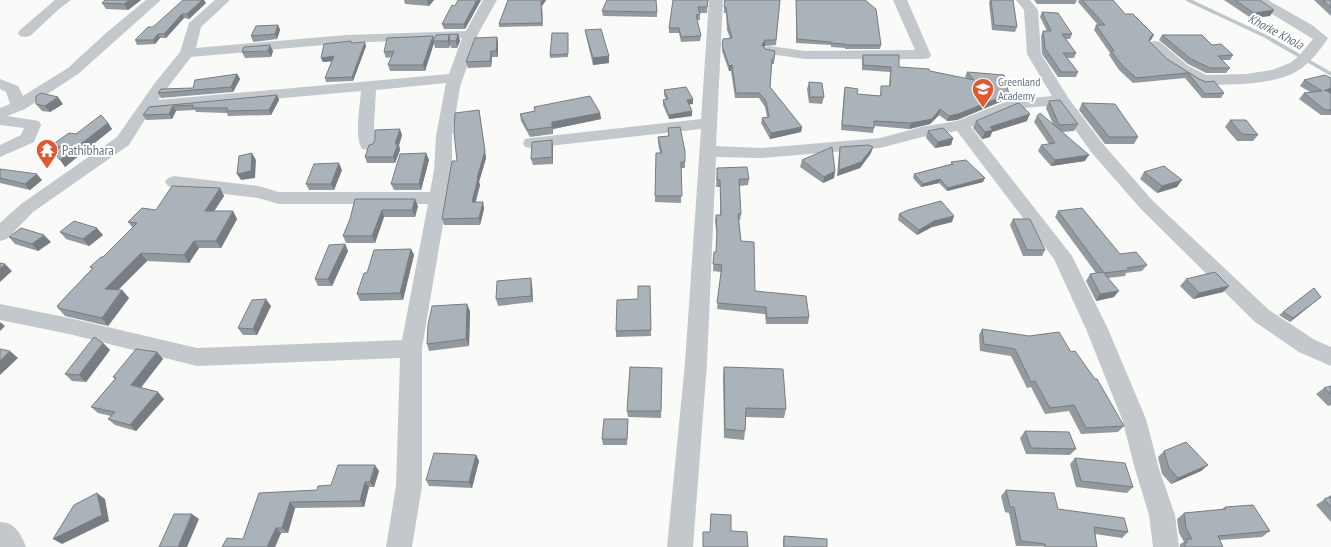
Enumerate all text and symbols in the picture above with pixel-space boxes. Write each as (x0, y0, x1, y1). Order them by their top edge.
water label: Khorke Khola (1245, 10, 1307, 53)
place label: Greenland Academy (998, 74, 1040, 103)
school or university icon: Greenland Academy (970, 76, 996, 109)
temple icon: Pathibhara (34, 137, 60, 170)
place label: Pathibhara (62, 141, 114, 159)

